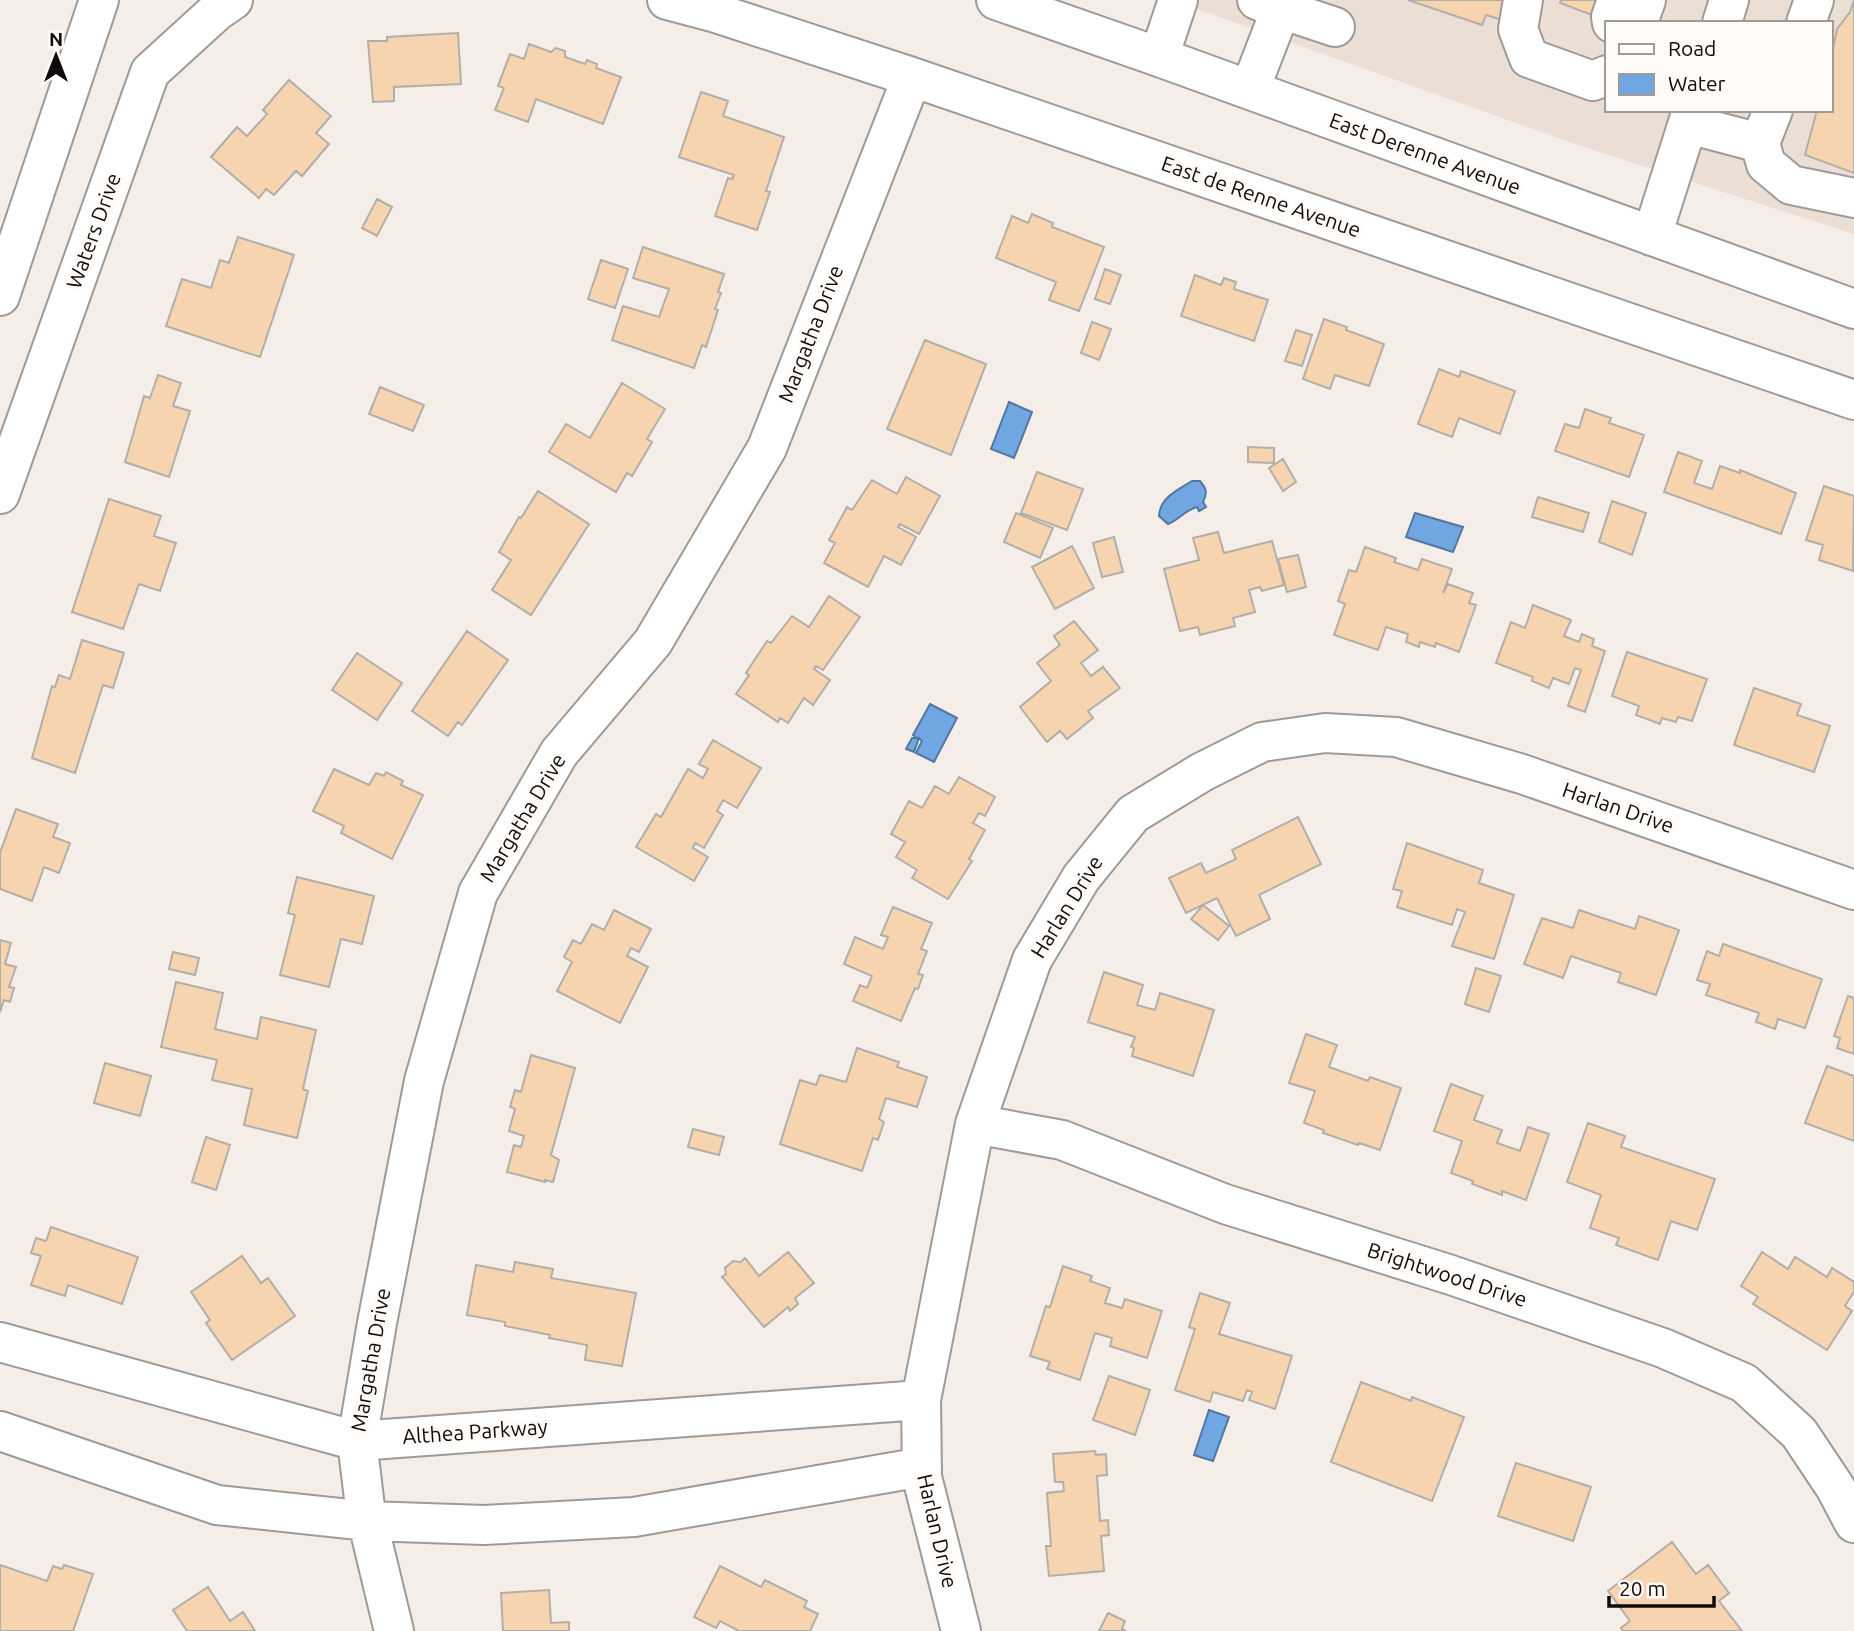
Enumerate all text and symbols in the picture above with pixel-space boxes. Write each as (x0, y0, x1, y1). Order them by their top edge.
north arrow (21, 21, 91, 91)
legend (1605, 21, 1833, 112)
text: N (49, 28, 63, 50)
text: Road (1668, 36, 1716, 60)
text: Water (1668, 71, 1726, 95)
street label: East Derenne Avenue (1326, 107, 1524, 199)
street label: East de Renne Avenue (1159, 151, 1364, 241)
street label: Waters Drive (61, 170, 125, 292)
street label: Margatha Drive (773, 261, 847, 406)
street label: Margatha Drive (474, 749, 570, 886)
street label: Harlan Drive (1559, 777, 1677, 837)
street label: Harlan Drive (1025, 851, 1107, 962)
street label: Brightwood Drive (1365, 1237, 1530, 1311)
street label: Margatha Drive (346, 1286, 394, 1433)
street label: Althea Parkway (402, 1414, 548, 1448)
street label: Harlan Drive (913, 1471, 963, 1590)
scale bar (1609, 1564, 1714, 1608)
text: 20 m (1619, 1576, 1666, 1600)

